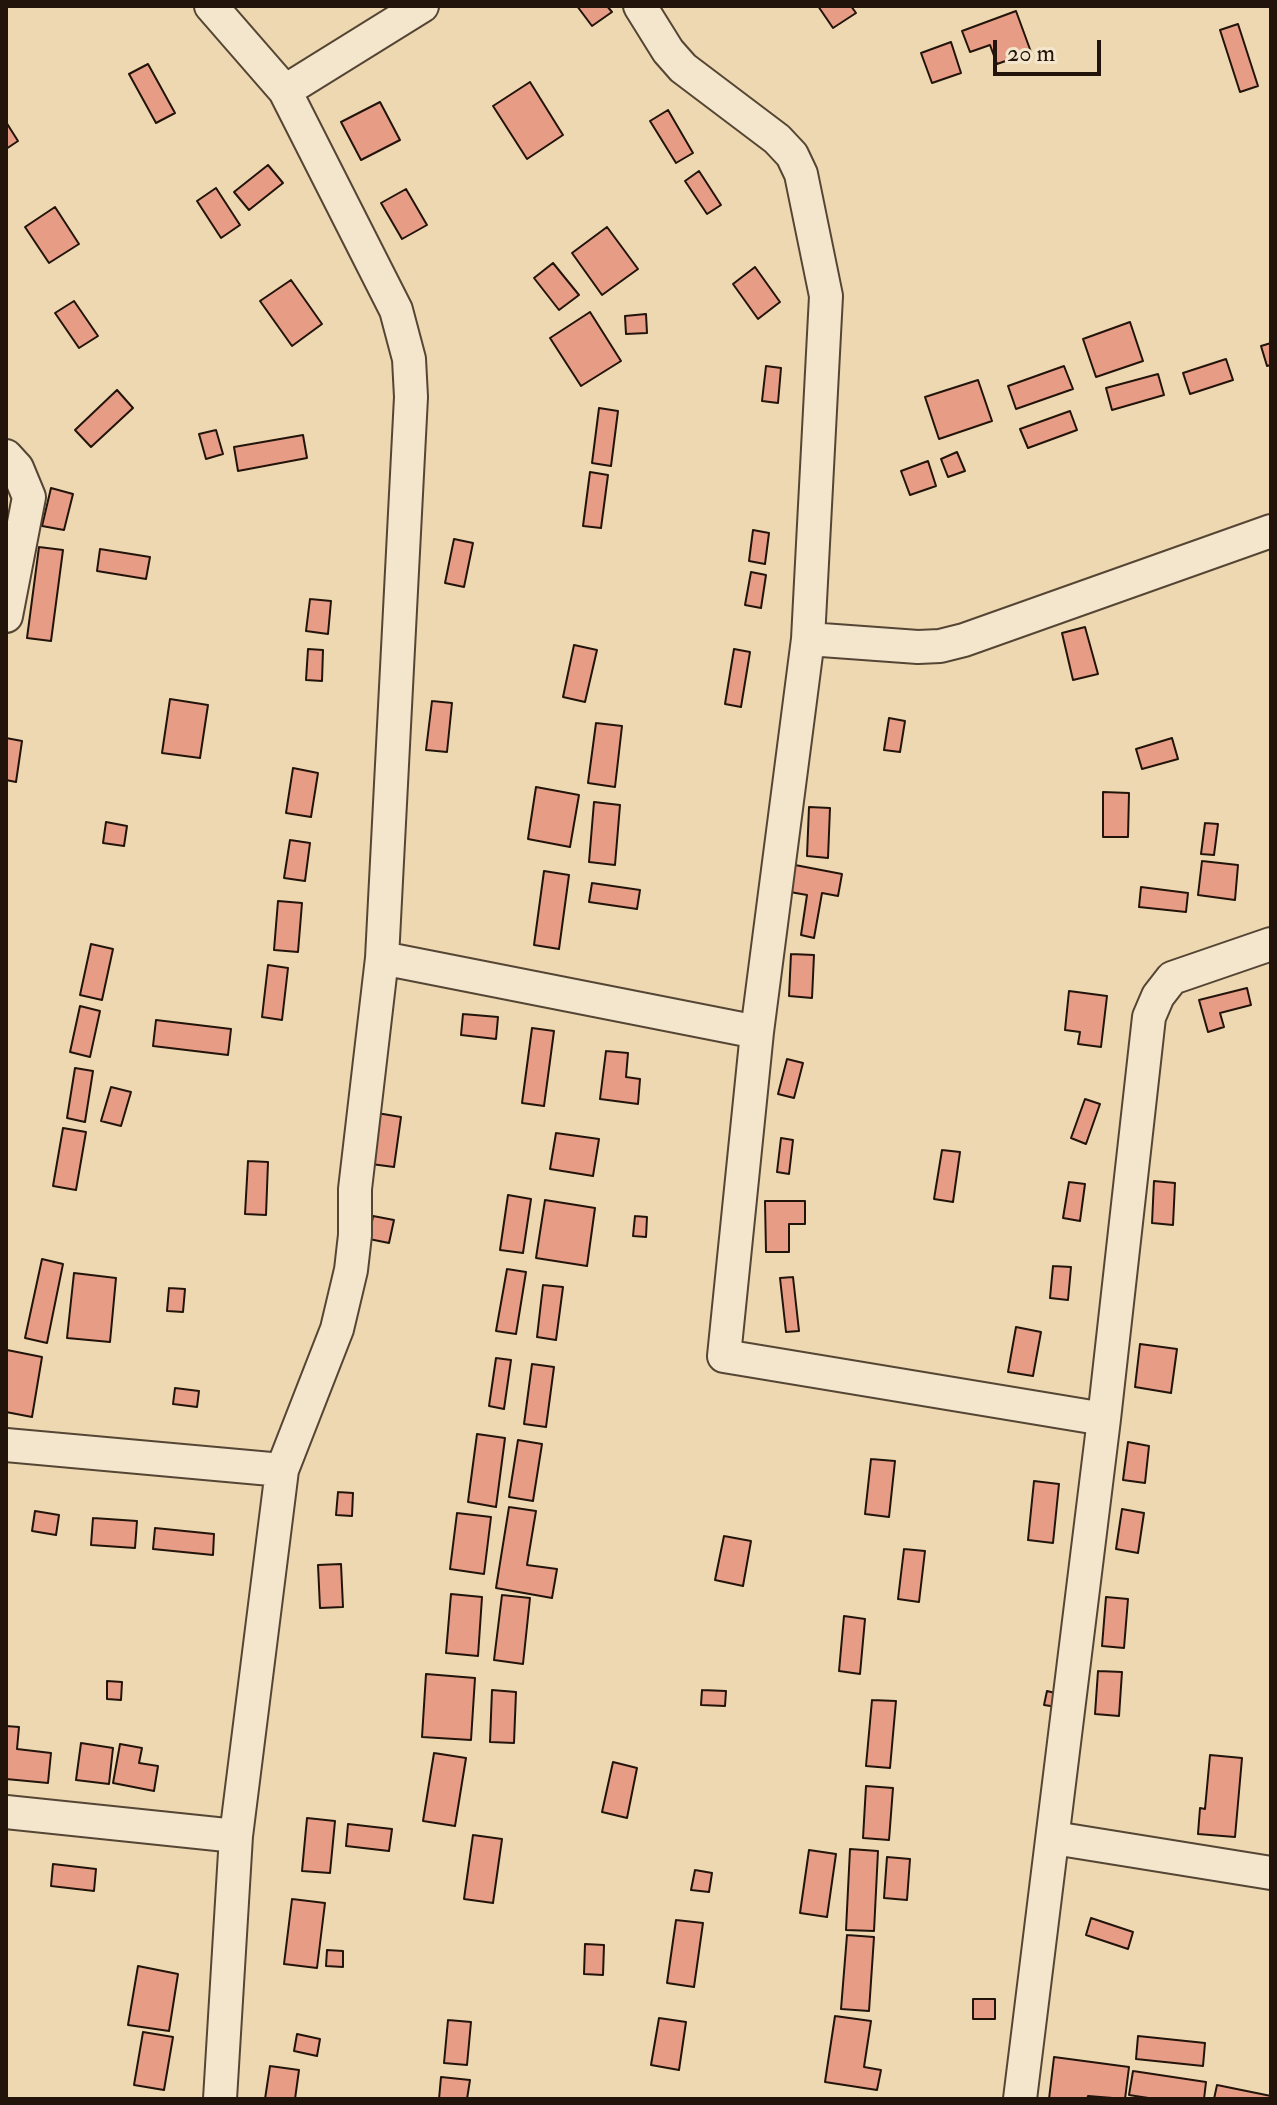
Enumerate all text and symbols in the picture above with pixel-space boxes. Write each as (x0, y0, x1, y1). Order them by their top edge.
scale bar (997, 24, 1105, 74)
text: 20 m (1007, 38, 1055, 69)

